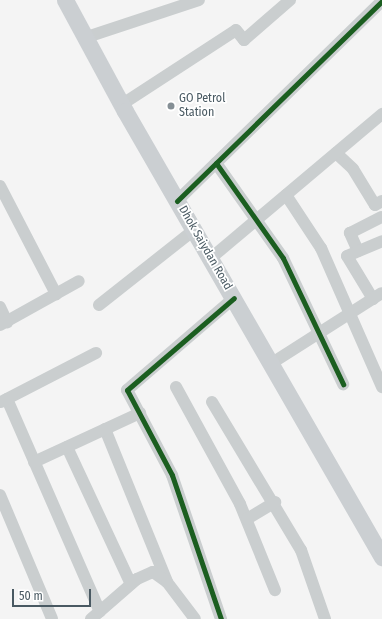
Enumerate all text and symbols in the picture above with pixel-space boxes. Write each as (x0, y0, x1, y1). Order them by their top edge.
place label: GO Petrol Station (179, 92, 225, 120)
marker: GO Petrol Station (166, 101, 176, 111)
street label: Dhok Saiydan Road (175, 203, 235, 293)
scale bar (14, 581, 93, 607)
text: 50 m (19, 589, 43, 603)

